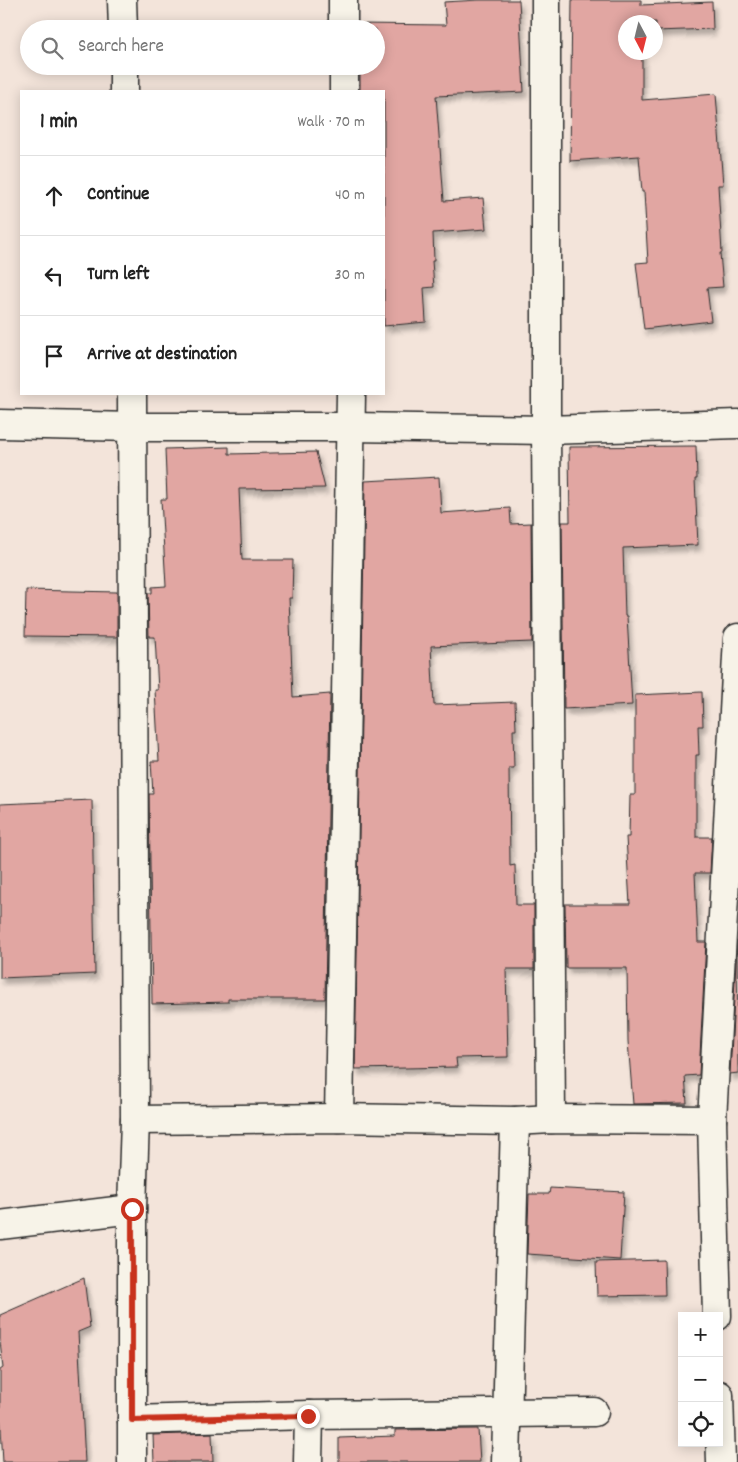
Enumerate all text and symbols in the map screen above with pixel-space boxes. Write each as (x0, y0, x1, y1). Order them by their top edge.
north arrow (618, 15, 663, 60)
search box (20, 20, 385, 75)
icon: search (38, 34, 66, 62)
text: Search here (78, 34, 164, 61)
text: 1 min (40, 108, 77, 138)
text: Walk · 70 m (297, 111, 365, 134)
icon: ahead (40, 182, 68, 210)
text: Continue (87, 182, 149, 209)
text: 40 m (335, 184, 365, 207)
icon: left (40, 262, 68, 290)
text: Turn left (87, 262, 150, 289)
text: 30 m (335, 264, 365, 287)
icon: arrive (40, 342, 68, 370)
text: Arrive at destination (87, 342, 237, 369)
route start (121, 1198, 144, 1221)
map controls (678, 1312, 723, 1447)
button: + (678, 1312, 723, 1357)
button: − (678, 1357, 723, 1402)
button: locate (678, 1402, 723, 1447)
route end (297, 1405, 320, 1428)

